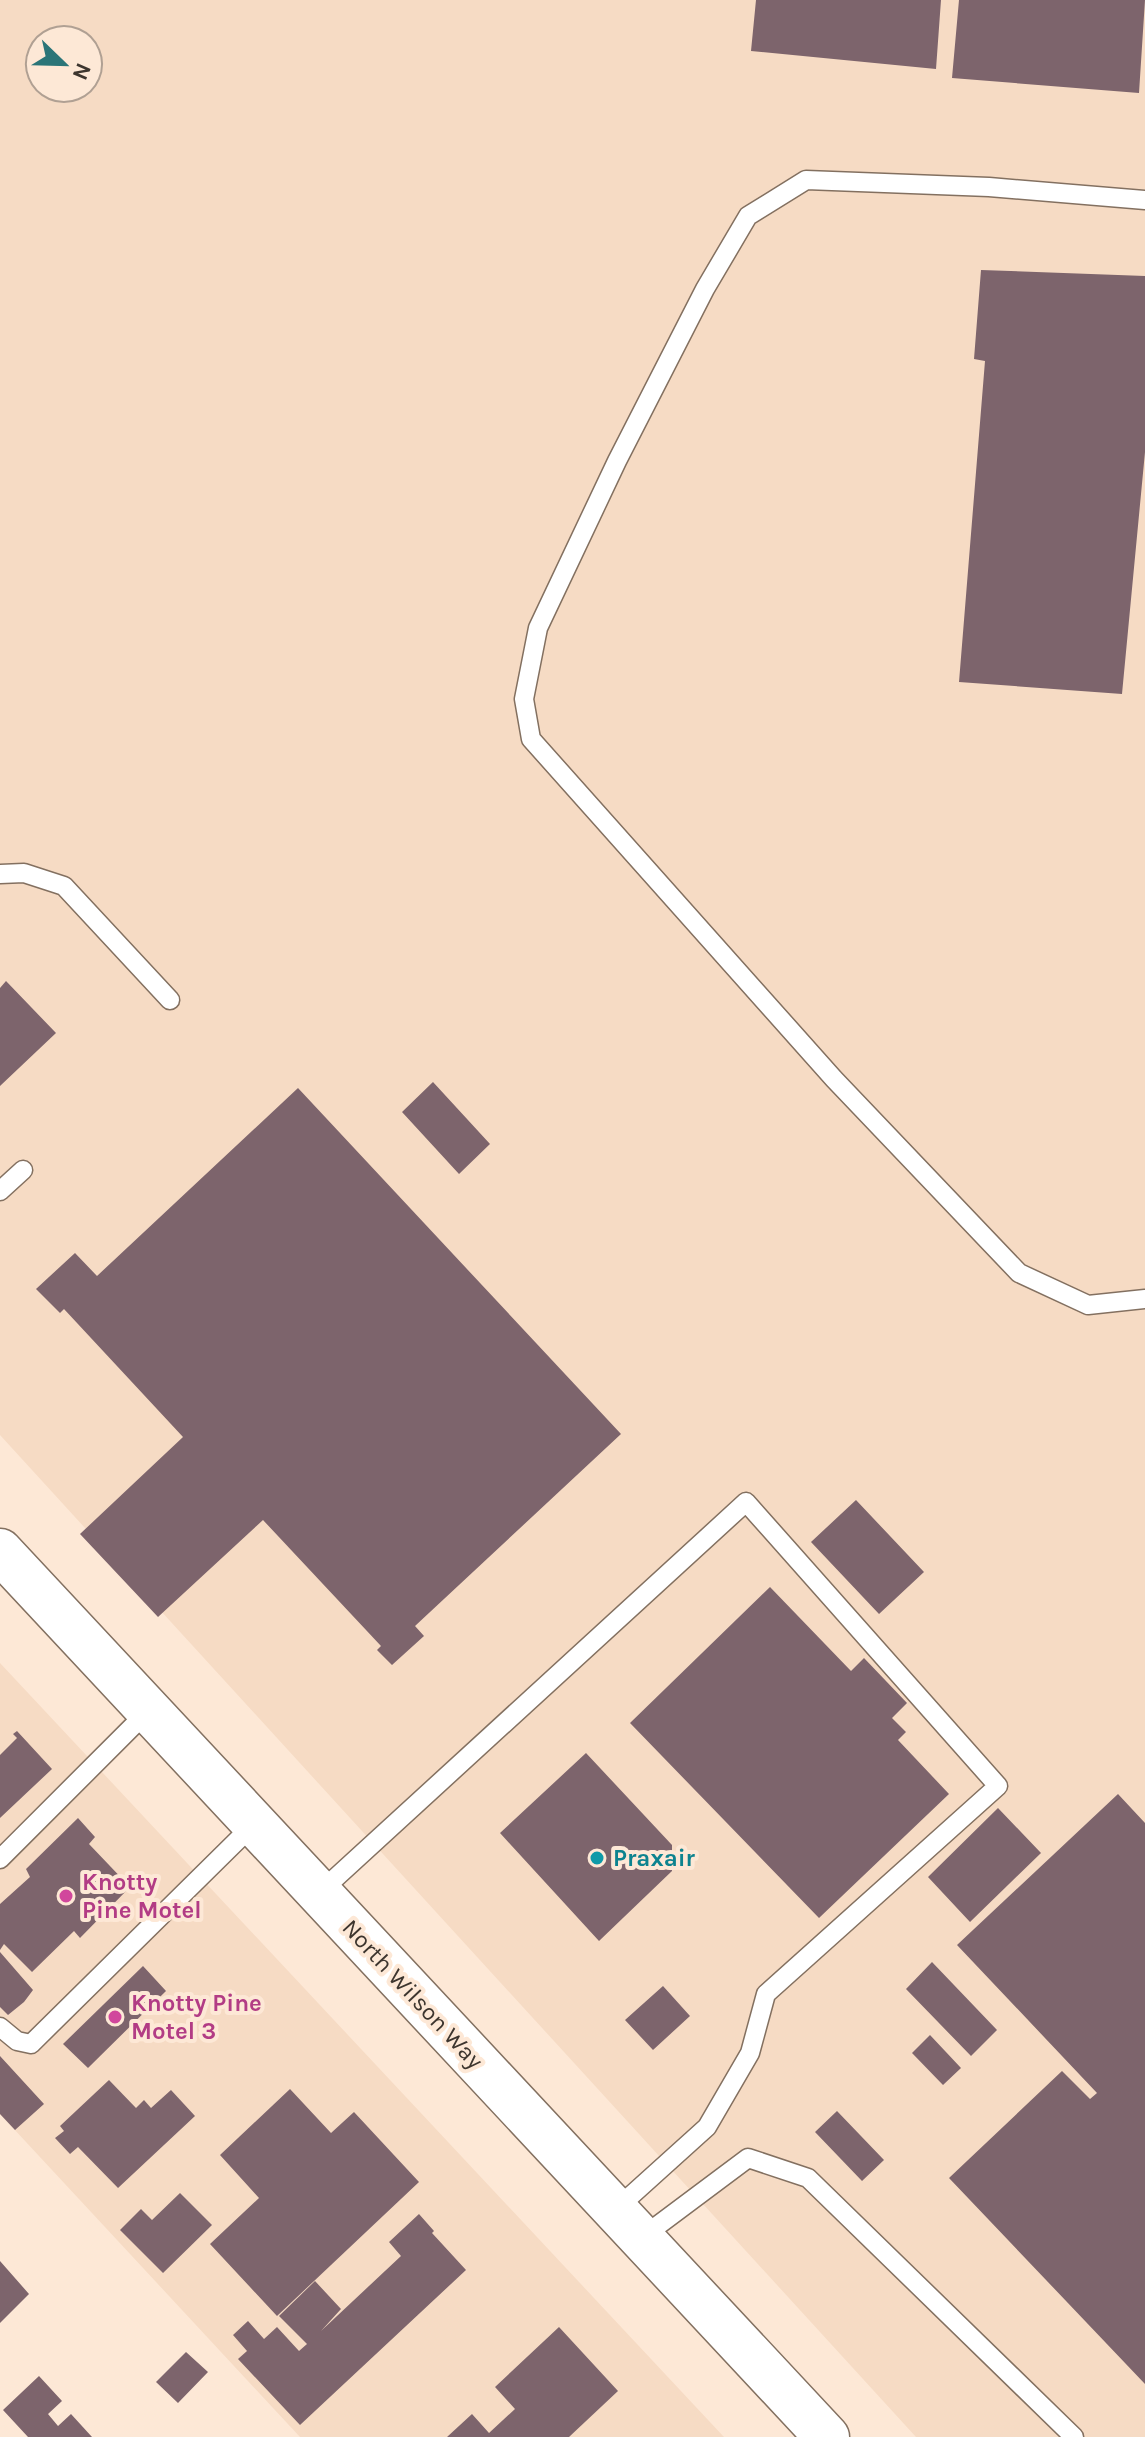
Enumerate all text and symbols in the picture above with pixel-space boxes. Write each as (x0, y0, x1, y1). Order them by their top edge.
north arrow (24, 24, 104, 104)
text: N (66, 59, 97, 84)
place label: Praxair (613, 1844, 696, 1872)
marker: Praxair (588, 1849, 606, 1867)
place label: Knotty Pine Motel (82, 1868, 202, 1924)
marker: Knotty Pine Motel (57, 1887, 75, 1905)
street label: North Wilson Way (337, 1914, 489, 2074)
place label: Knotty Pine Motel 3 (131, 1989, 262, 2045)
marker: Knotty Pine Motel 3 (106, 2008, 124, 2026)

